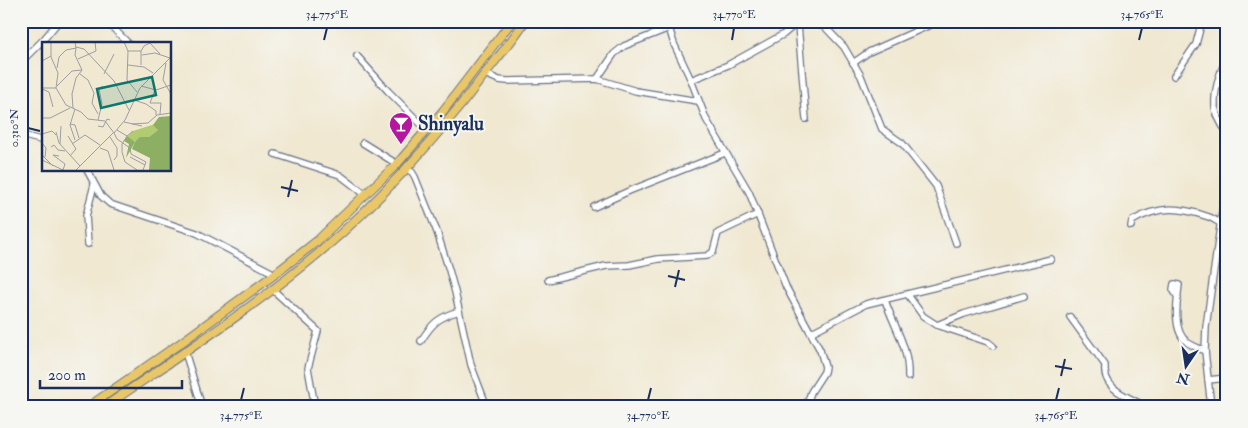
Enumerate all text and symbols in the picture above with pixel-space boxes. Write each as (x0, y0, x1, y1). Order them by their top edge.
text: 34.775°E (306, 7, 349, 22)
text: 34.770°E (712, 7, 756, 22)
text: 34.765°E (1121, 7, 1164, 22)
inset map (42, 42, 171, 171)
text: 0.310°N (7, 109, 22, 147)
bar icon: Shinyalu (388, 111, 414, 145)
place label: Shinyalu (418, 112, 484, 137)
north arrow (1160, 340, 1210, 390)
scale bar (40, 358, 182, 390)
text: 200 m (48, 366, 86, 385)
text: N (1175, 368, 1192, 388)
text: 34.775°E (220, 408, 263, 423)
text: 34.770°E (626, 408, 670, 423)
text: 34.765°E (1035, 408, 1078, 423)

